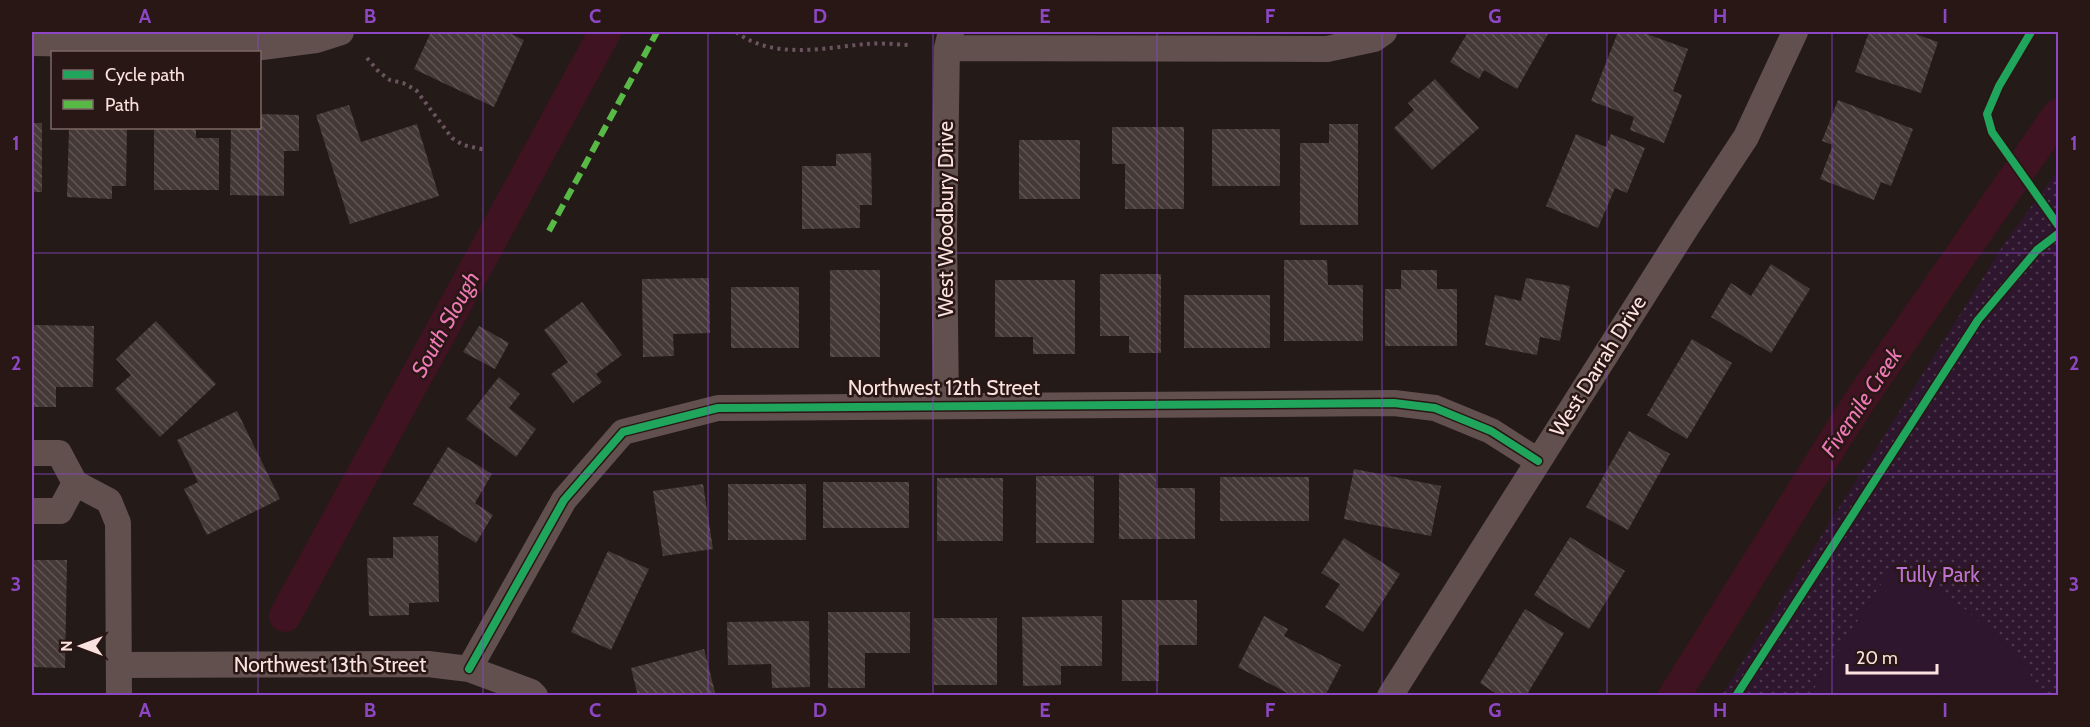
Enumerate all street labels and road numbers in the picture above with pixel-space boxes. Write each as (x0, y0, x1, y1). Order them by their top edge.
street label: West Woodbury Drive (933, 121, 958, 317)
street label: West Darrah Drive (1544, 290, 1651, 441)
street label: Northwest 12th Street (848, 375, 1040, 400)
street label: Northwest 13th Street (234, 652, 426, 677)

